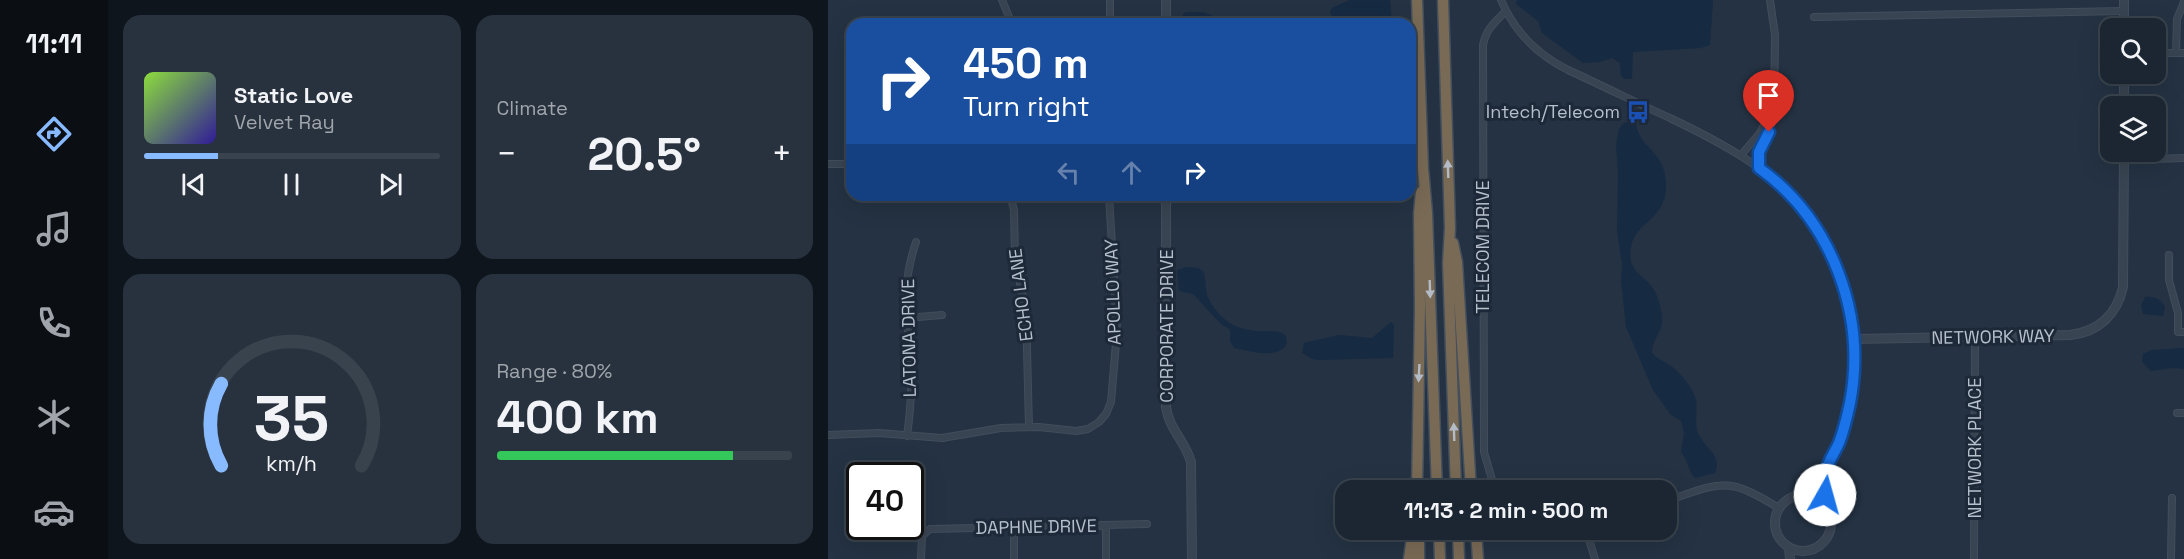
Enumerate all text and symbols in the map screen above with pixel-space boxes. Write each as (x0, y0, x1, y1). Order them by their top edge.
map controls (2100, 18, 2166, 162)
button: search (2100, 18, 2166, 84)
text: 11:11 (26, 26, 82, 61)
text: 450 m (963, 37, 1089, 90)
icon: right (864, 42, 942, 120)
pin (1743, 70, 1794, 132)
icon: arrive (1752, 79, 1785, 112)
text: Static Love (234, 81, 353, 109)
text: Turn right (963, 89, 1090, 124)
text: Climate (497, 95, 568, 121)
button: layers (2100, 96, 2166, 162)
bus stop icon: Intech/Telecom (1625, 99, 1651, 125)
place label: Intech/Telecom (1486, 100, 1620, 123)
text: Velvet Ray (234, 109, 335, 135)
icon: directions (33, 113, 75, 155)
text: 20.5° (588, 126, 701, 183)
text: − (497, 133, 517, 175)
text: + (772, 133, 792, 175)
icon: left (1052, 156, 1085, 189)
icon: ahead (1115, 156, 1148, 189)
icon: right (1178, 156, 1211, 189)
one-way arrow (1444, 160, 1453, 179)
icon: previous (177, 168, 210, 201)
icon: pause (275, 168, 308, 201)
icon: next (374, 168, 407, 201)
street label: TELECOM DRIVE (1471, 180, 1494, 314)
icon: music (33, 208, 75, 250)
street label: APOLLO WAY (1099, 239, 1126, 346)
street label: ECHO LANE (1003, 247, 1038, 343)
street label: CORPORATE DRIVE (1155, 249, 1178, 403)
street label: LATONA DRIVE (896, 279, 921, 397)
one-way arrow (1426, 280, 1435, 299)
icon: phone (33, 302, 75, 344)
street label: NETWORK WAY (1931, 324, 2055, 349)
text: Range · 80% (497, 358, 612, 384)
one-way arrow (1415, 364, 1424, 383)
street label: NETWORK PLACE (1963, 378, 1986, 518)
text: 35 (254, 379, 329, 458)
text: 400 km (497, 389, 659, 446)
icon: climate (33, 396, 75, 438)
one-way arrow (1450, 423, 1459, 442)
text: km/h (266, 450, 317, 477)
speed limit sign: 40 (846, 462, 924, 540)
position arrow (1793, 463, 1857, 527)
icon: car (33, 491, 75, 533)
text: 11:13 · 2 min · 500 m (1404, 496, 1608, 524)
street label: DAPHNE DRIVE (975, 514, 1097, 539)

